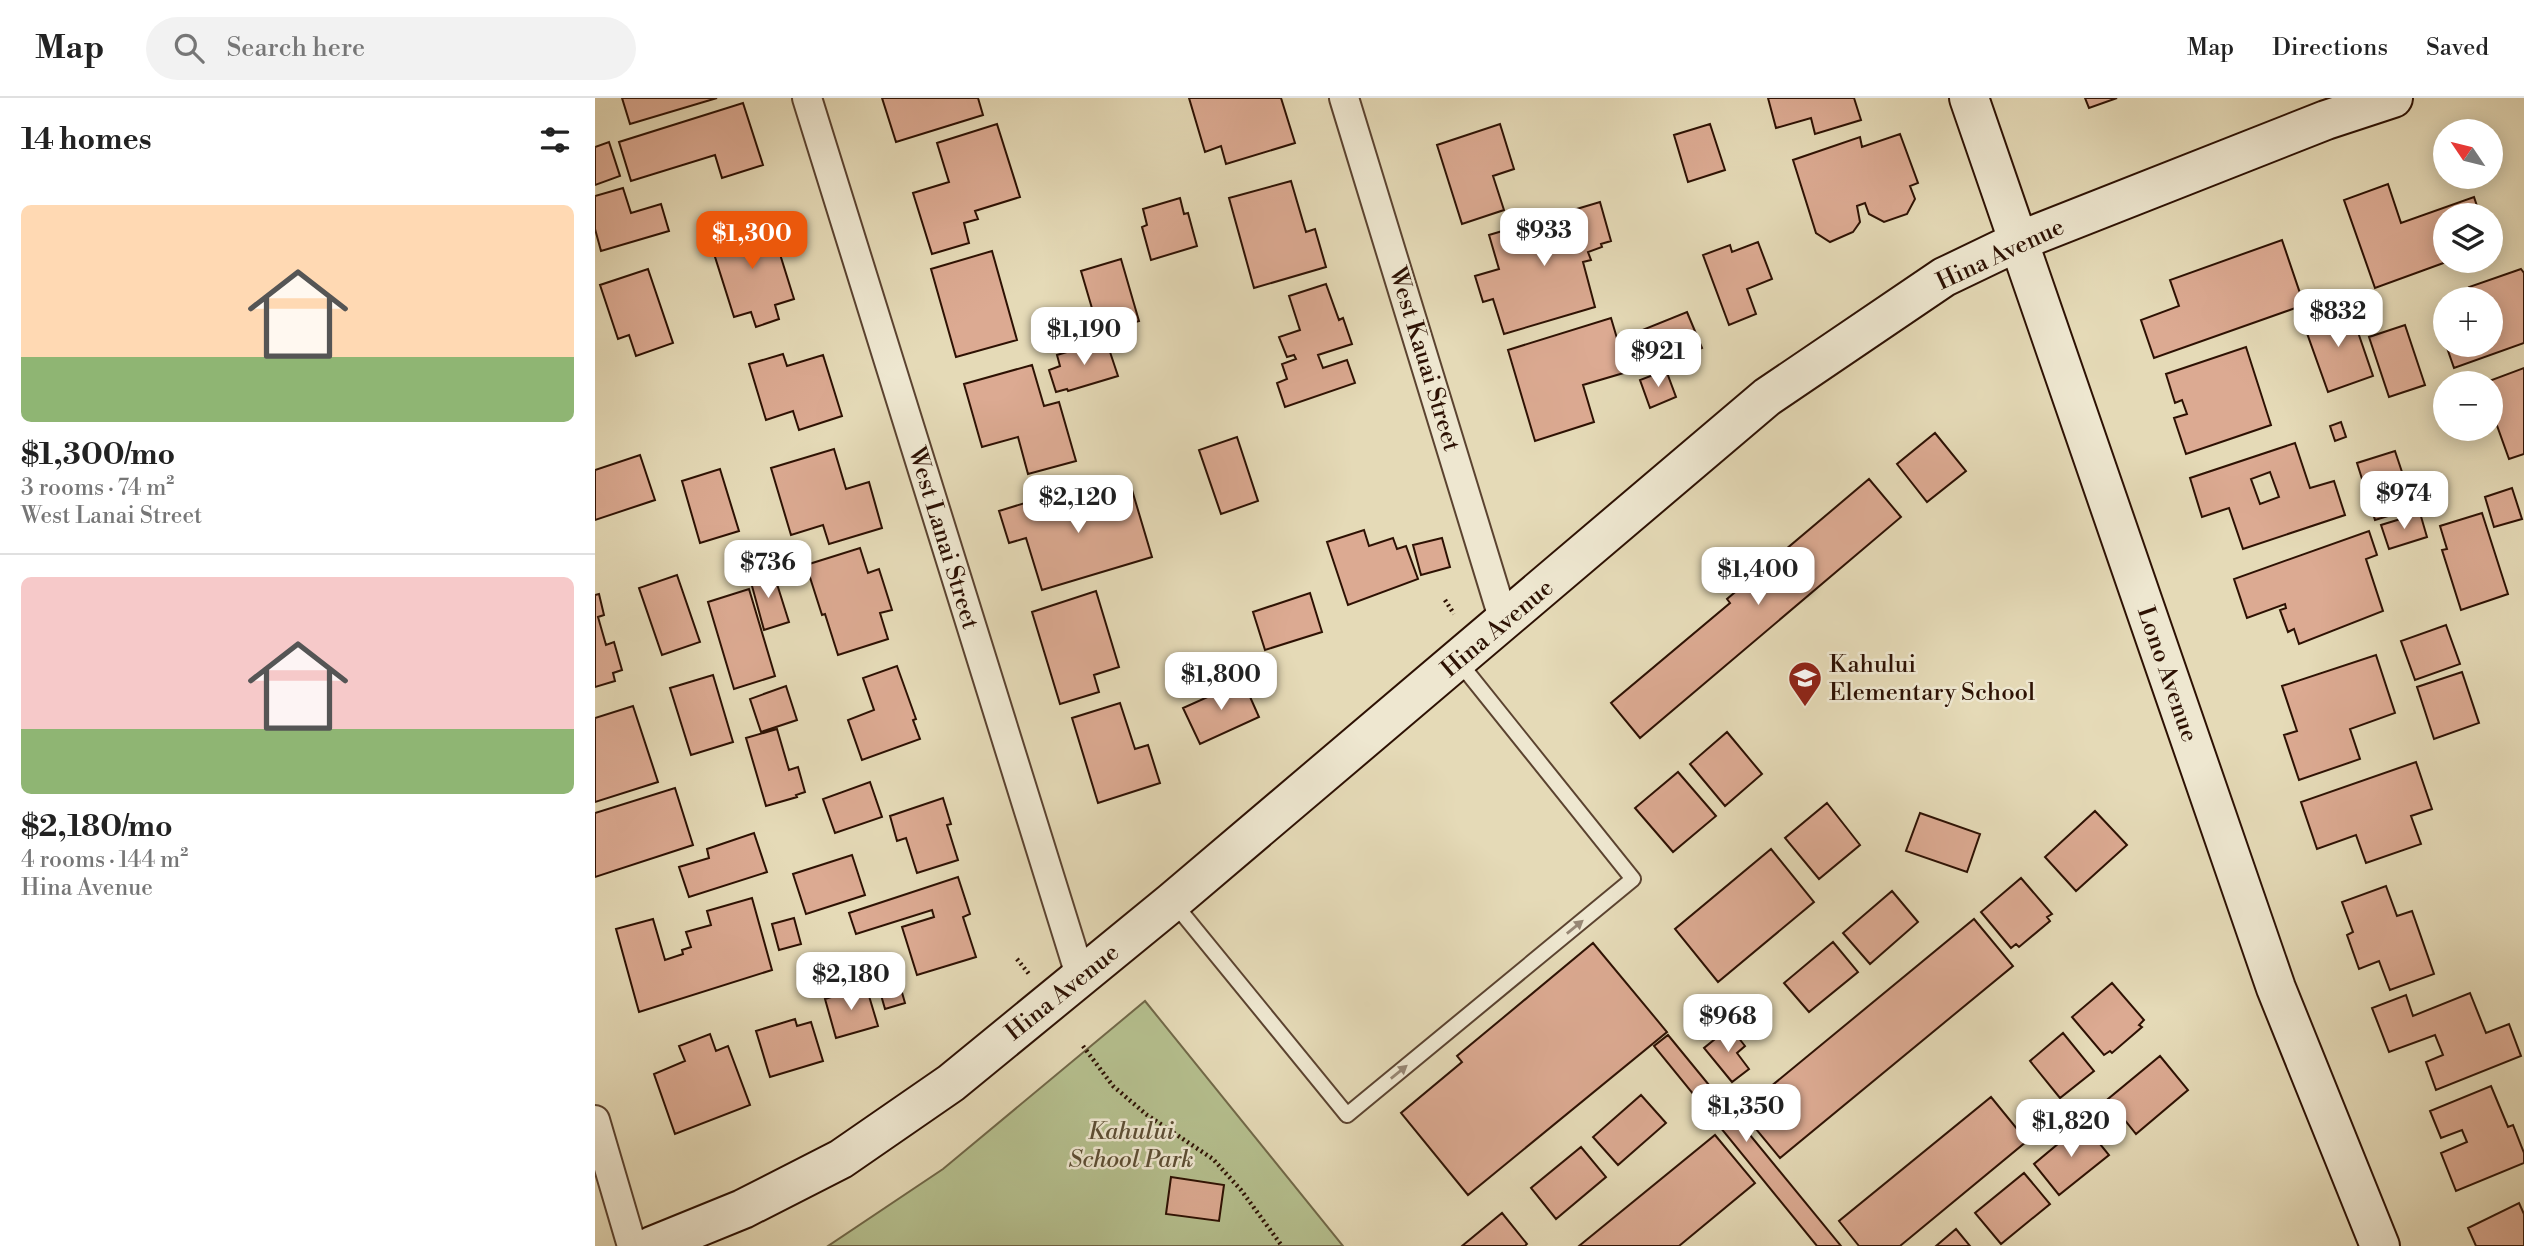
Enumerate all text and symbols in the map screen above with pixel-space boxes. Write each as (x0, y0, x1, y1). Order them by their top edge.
search box (146, 17, 636, 80)
text: Map (35, 28, 104, 69)
icon: search (170, 29, 208, 67)
text: Search here (226, 32, 365, 64)
text: Map (2187, 33, 2234, 63)
text: Directions (2272, 33, 2388, 63)
text: Saved (2426, 33, 2489, 63)
north arrow (2433, 119, 2503, 189)
map controls (2433, 119, 2503, 441)
text: 14 homes (21, 121, 152, 159)
icon: filters (536, 121, 574, 159)
button: layers (2433, 203, 2503, 273)
pin: $933 (1503, 208, 1585, 268)
pin: $1,300 (695, 212, 809, 271)
street label: Hina Avenue (1932, 212, 2069, 298)
text: $933 (1516, 217, 1572, 245)
text: $1,300 (712, 220, 792, 248)
icon: home (235, 251, 361, 377)
street label: West Kauai Street (1381, 263, 1466, 455)
button: + (2433, 287, 2503, 357)
pin: $832 (2297, 289, 2379, 349)
text: $832 (2310, 298, 2366, 326)
pin: $1,190 (1027, 308, 1141, 367)
text: $1,190 (1047, 316, 1121, 344)
pin: $921 (1617, 330, 1699, 389)
text: $921 (1631, 338, 1685, 366)
button: − (2433, 371, 2503, 441)
text: $1,300/mo (21, 436, 175, 474)
street label: West Lanai Street (901, 443, 985, 634)
pin: $974 (2363, 472, 2445, 531)
text: 3 rooms · 74 m² (21, 474, 174, 502)
pin: $2,120 (1021, 476, 1135, 535)
text: $974 (2376, 480, 2432, 508)
text: $2,120 (1039, 484, 1117, 512)
text: West Lanai Street (21, 502, 202, 530)
pin: $736 (727, 540, 809, 600)
pin: $1,400 (1701, 547, 1815, 607)
text: $736 (740, 549, 796, 577)
text: $1,400 (1718, 556, 1798, 584)
street label: Hina Avenue (1435, 573, 1560, 684)
street label: Lono Avenue (2130, 603, 2204, 746)
icon: home (235, 623, 361, 749)
place label: Kahului Elementary School (1829, 650, 2035, 708)
pin: $1,800 (1164, 652, 1278, 712)
school or university icon: Kahului Elementary School (1786, 659, 1824, 708)
text: $1,800 (1181, 661, 1261, 689)
text: $2,180/mo (21, 808, 173, 846)
text: 4 rooms · 144 m² (21, 846, 188, 874)
text: Hina Avenue (21, 874, 153, 902)
one-way arrow (1566, 920, 1583, 935)
street label: Hina Avenue (1000, 938, 1126, 1048)
pin: $2,180 (794, 953, 908, 1012)
text: $2,180 (812, 961, 890, 989)
pin: $968 (1687, 995, 1769, 1054)
text: $968 (1699, 1003, 1757, 1031)
one-way arrow (1390, 1064, 1408, 1079)
pin: $1,350 (1689, 1084, 1803, 1144)
text: $1,350 (1708, 1093, 1784, 1121)
pin: $1,820 (2014, 1100, 2128, 1159)
text: $1,820 (2032, 1108, 2110, 1136)
park label: Kahului School Park (1068, 1117, 1194, 1175)

